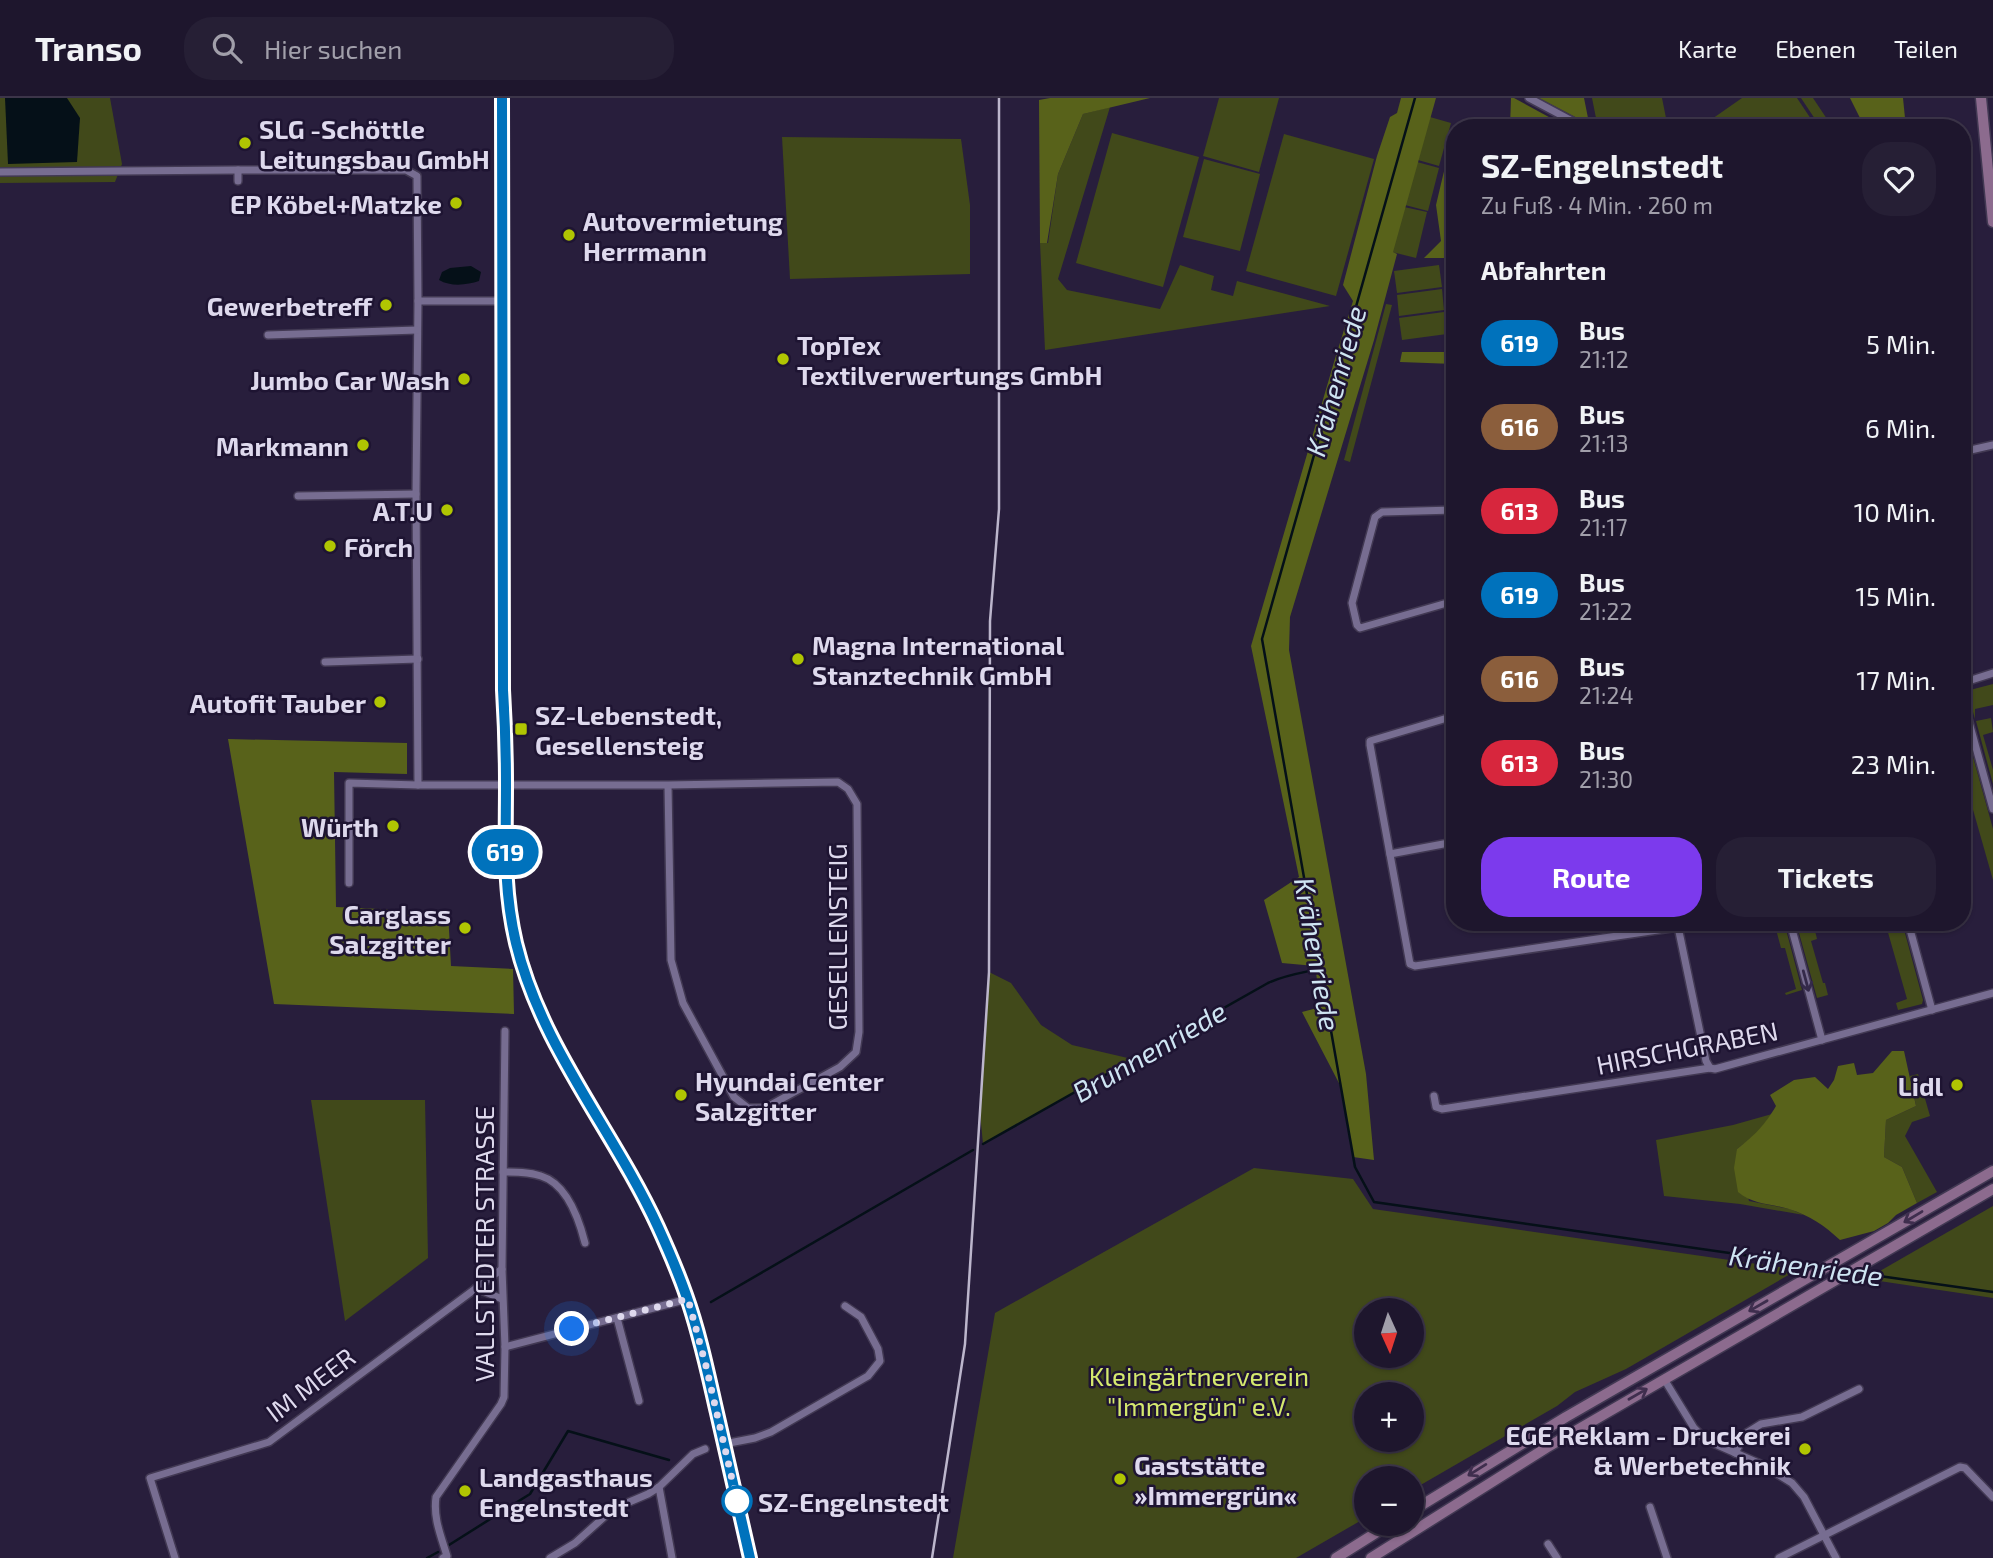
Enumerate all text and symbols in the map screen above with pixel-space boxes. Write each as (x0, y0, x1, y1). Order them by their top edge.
search box (184, 17, 674, 80)
text: Transo (35, 28, 142, 68)
icon: search (208, 29, 246, 67)
text: Hier suchen (264, 33, 402, 64)
text: Karte (1678, 34, 1737, 63)
text: Ebenen (1775, 34, 1856, 63)
text: Teilen (1894, 34, 1958, 63)
place label: SLG -Schöttle Leitungsbau GmbH (259, 113, 490, 174)
marker: SLG -Schöttle Leitungsbau GmbH (237, 135, 253, 151)
button: heart (1862, 142, 1936, 216)
text: SZ-Engelnstedt (1481, 145, 1723, 185)
place label: EP Köbel+Matzke (230, 188, 442, 219)
text: Zu Fuß · 4 Min. · 260 m (1481, 191, 1713, 219)
marker: EP Köbel+Matzke (448, 195, 464, 211)
place label: Autovermietung Herrmann (583, 205, 783, 266)
marker: Autovermietung Herrmann (561, 227, 577, 243)
text: Abfahrten (1481, 254, 1606, 285)
place label: Gewerbetreff (207, 290, 373, 321)
marker: Gewerbetreff (378, 297, 394, 313)
water label: Krähenriede (1297, 302, 1373, 460)
text: Bus (1579, 314, 1625, 345)
text: 619 (1500, 328, 1539, 357)
text: 5 Min. (1866, 328, 1936, 359)
place label: TopTex Textilverwertungs GmbH (797, 329, 1103, 390)
text: 21:12 (1579, 345, 1629, 373)
marker: TopTex Textilverwertungs GmbH (775, 351, 791, 367)
place label: Jumbo Car Wash (250, 364, 450, 395)
marker: Jumbo Car Wash (456, 371, 472, 387)
text: Bus (1579, 398, 1625, 429)
text: 616 (1500, 412, 1539, 441)
text: 6 Min. (1865, 412, 1936, 443)
text: 21:13 (1579, 429, 1628, 457)
place label: Markmann (216, 430, 349, 461)
marker: Markmann (355, 437, 371, 453)
text: Bus (1579, 482, 1625, 513)
place label: A.T.U (373, 495, 433, 526)
text: 613 (1500, 496, 1539, 525)
text: 10 Min. (1854, 496, 1936, 527)
marker: A.T.U (439, 502, 455, 518)
text: 21:17 (1579, 513, 1627, 541)
place label: Förch (344, 531, 413, 562)
marker: Förch (322, 538, 338, 554)
text: Bus (1579, 566, 1625, 597)
text: 619 (1500, 580, 1539, 609)
text: 15 Min. (1856, 580, 1936, 611)
text: 21:22 (1579, 597, 1632, 625)
place label: Magna International Stanztechnik GmbH (812, 629, 1064, 690)
text: Bus (1579, 650, 1625, 681)
marker: Magna International Stanztechnik GmbH (790, 651, 806, 667)
text: 616 (1500, 664, 1539, 693)
text: 17 Min. (1856, 664, 1936, 695)
text: 21:24 (1579, 681, 1634, 709)
place label: Autofit Tauber (190, 687, 366, 718)
marker: Autofit Tauber (372, 694, 388, 710)
place label: SZ-Lebenstedt, Gesellensteig (535, 699, 722, 760)
marker: SZ-Lebenstedt, Gesellensteig (513, 721, 529, 737)
text: Bus (1579, 734, 1625, 765)
text: 613 (1500, 748, 1539, 777)
text: 23 Min. (1851, 748, 1936, 779)
text: 21:30 (1579, 765, 1633, 793)
place label: Würth (301, 811, 379, 842)
marker: Würth (385, 818, 401, 834)
line badge: 619 (465, 829, 545, 875)
text: 619 (486, 837, 524, 866)
button: Route (1481, 837, 1702, 917)
button: Tickets (1716, 837, 1936, 917)
street label: GESELLENSTEIG (821, 843, 852, 1031)
water label: Krähenriede (1288, 875, 1348, 1033)
place label: Carglass Salzgitter (329, 898, 451, 959)
marker: Carglass Salzgitter (457, 920, 473, 936)
one-way arrow (1800, 969, 1813, 992)
water label: Brunnenriede (1066, 993, 1232, 1109)
street label: HIRSCHGRABEN (1593, 1014, 1781, 1080)
place label: Hyundai Center Salzgitter (695, 1065, 884, 1126)
place label: Lidl (1898, 1070, 1943, 1101)
marker: Lidl (1949, 1077, 1965, 1093)
marker: Hyundai Center Salzgitter (673, 1087, 689, 1103)
street label: VALLSTEDTER STRASSE (468, 1106, 499, 1382)
one-way arrow (1903, 1211, 1923, 1225)
water label: Krähenriede (1727, 1237, 1885, 1293)
north arrow (1354, 1298, 1424, 1368)
map controls (1354, 1298, 1424, 1536)
one-way arrow (1749, 1299, 1769, 1313)
your location (554, 1311, 589, 1346)
street label: IM MEER (259, 1341, 361, 1427)
park label: Kleingärtnerverein "Immergün" e.V. (1089, 1360, 1309, 1421)
button: + (1354, 1382, 1424, 1452)
one-way arrow (1628, 1387, 1648, 1401)
place label: EGE Reklam - Druckerei & Werbetechnik (1506, 1419, 1791, 1480)
marker: EGE Reklam - Druckerei & Werbetechnik (1797, 1441, 1813, 1457)
place label: Gaststätte »Immergrün« (1134, 1449, 1297, 1510)
place label: Landgasthaus Engelnstedt (479, 1461, 653, 1522)
one-way arrow (1468, 1464, 1488, 1478)
button: − (1354, 1466, 1424, 1536)
marker: Gaststätte »Immergrün« (1112, 1471, 1128, 1487)
marker: Landgasthaus Engelnstedt (457, 1483, 473, 1499)
marker: SZ-Engelnstedt (722, 1486, 752, 1516)
place label: SZ-Engelnstedt (758, 1486, 949, 1517)

